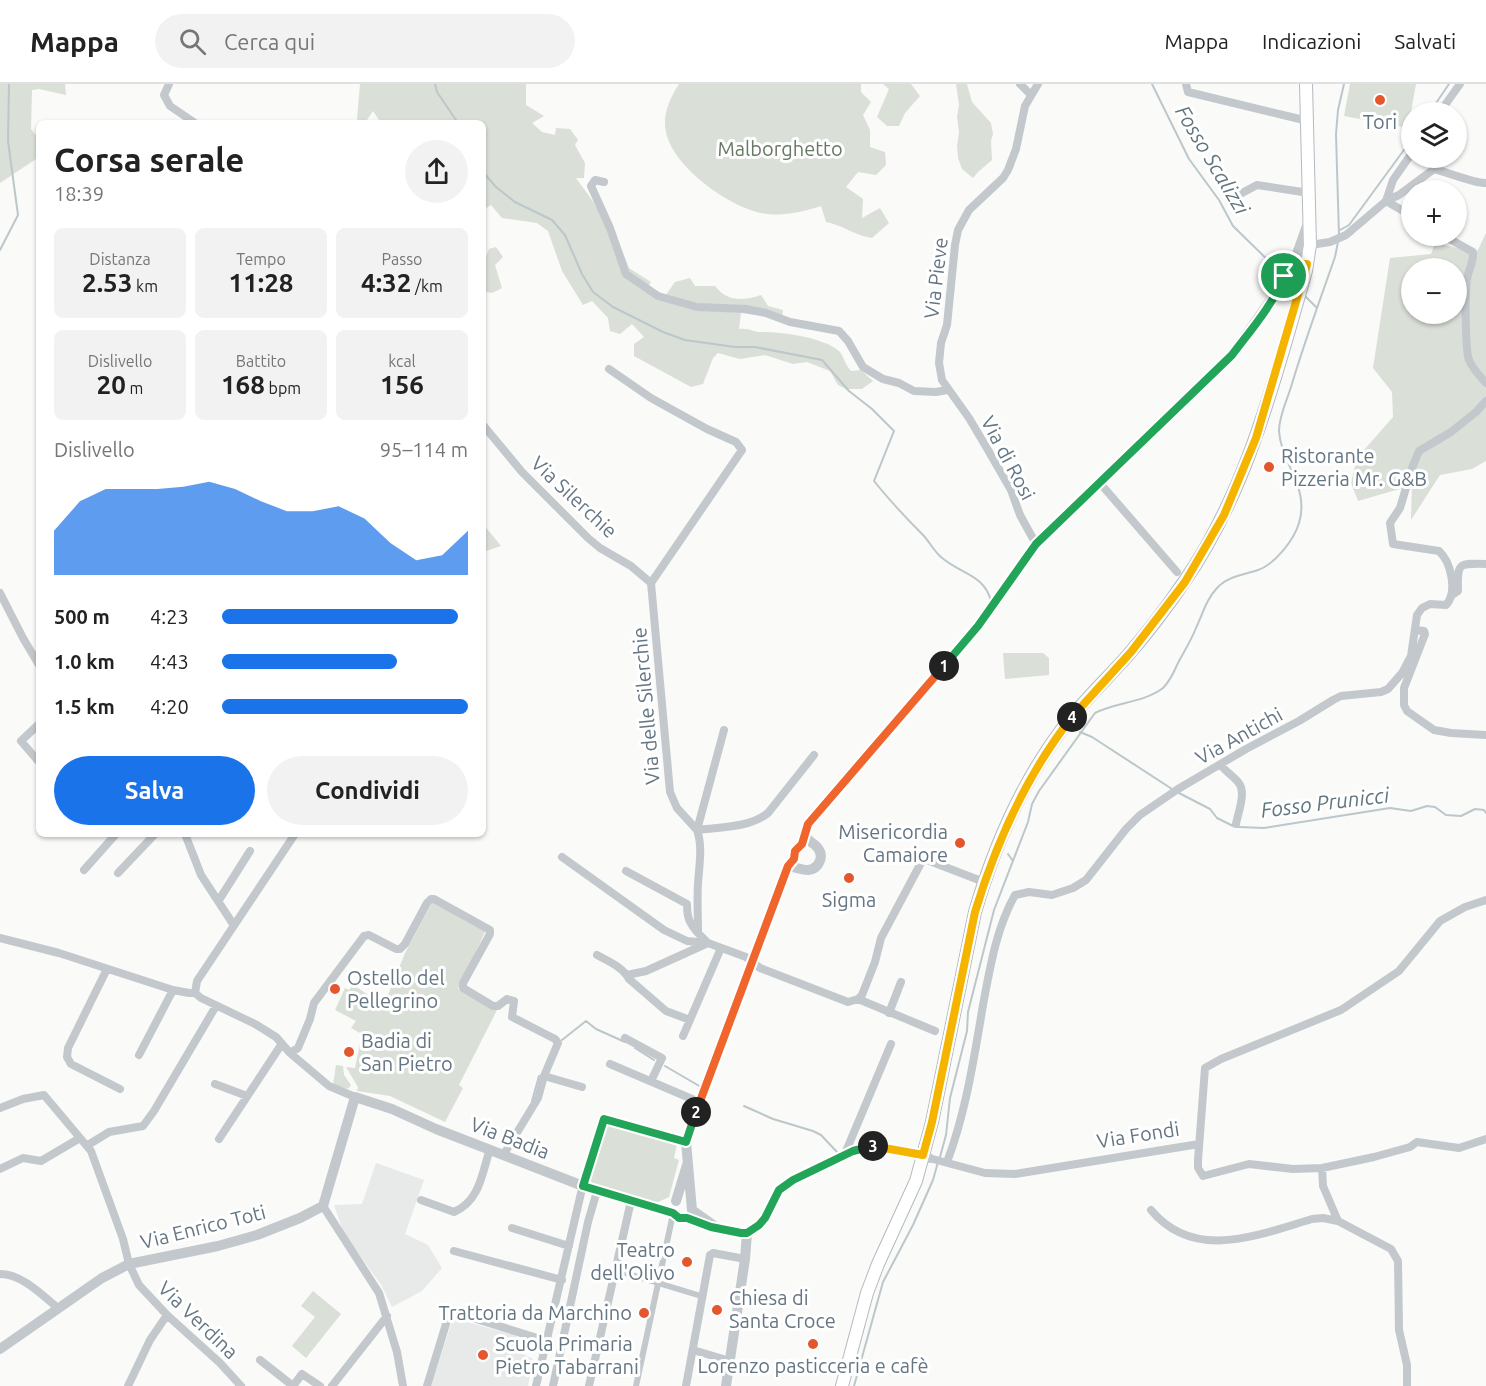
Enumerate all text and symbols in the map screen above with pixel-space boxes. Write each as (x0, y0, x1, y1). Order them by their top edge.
search box (155, 14, 575, 68)
icon: search (176, 25, 209, 58)
text: Mappa (30, 26, 119, 57)
text: Cerca qui (224, 29, 315, 54)
text: Mappa (1164, 29, 1229, 53)
text: Indicazioni (1262, 29, 1361, 53)
text: Salvati (1394, 29, 1456, 53)
marker: Tori (1373, 93, 1387, 107)
water label: Fosso Scalizzi (1171, 101, 1255, 219)
map controls (1401, 102, 1467, 324)
button: layers (1401, 102, 1467, 168)
place label: Tori (1363, 110, 1397, 133)
park label: Malborghetto (717, 137, 843, 160)
button: share (405, 140, 468, 203)
text: Corsa serale (54, 141, 244, 178)
button: + (1401, 180, 1467, 246)
text: 18:39 (54, 182, 104, 205)
street label: Via Pieve (919, 236, 952, 320)
text: Distanza (89, 250, 151, 268)
text: Tempo (236, 250, 286, 268)
text: Passo (382, 250, 422, 268)
pin (1258, 250, 1309, 301)
button: − (1401, 258, 1467, 324)
icon: arrive (1267, 259, 1300, 292)
text: 2.53 (82, 268, 132, 297)
text: 11:28 (228, 268, 294, 297)
text: 4:32 (361, 268, 411, 297)
text: km (132, 277, 158, 295)
text: /km (411, 277, 443, 295)
text: Dislivello (88, 352, 152, 370)
text: Battito (236, 352, 286, 370)
text: kcal (388, 352, 416, 370)
text: 20 (97, 370, 126, 399)
text: 168 (221, 370, 265, 399)
text: 156 (380, 370, 424, 399)
text: m (126, 379, 143, 397)
text: bpm (265, 379, 301, 397)
street label: Via di Rosi (977, 412, 1040, 504)
text: Dislivello (54, 438, 135, 461)
text: 95–114 m (380, 438, 468, 461)
place label: Ristorante Pizzeria Mr. G&B (1281, 444, 1427, 490)
street label: Via Silerchie (527, 451, 622, 542)
marker: Ristorante Pizzeria Mr. G&B (1262, 460, 1276, 474)
text: 500 m (54, 605, 110, 628)
text: 4:23 (150, 605, 189, 628)
street label: Via delle Silerchie (627, 626, 664, 786)
text: 1.0 km (54, 650, 115, 673)
text: 4:43 (150, 650, 189, 673)
pin: 1 (929, 651, 959, 681)
text: 1 (939, 657, 949, 675)
text: 1.5 km (54, 695, 115, 718)
text: 4:20 (150, 695, 189, 718)
pin: 4 (1057, 702, 1087, 732)
street label: Via Antichi (1191, 702, 1286, 769)
text: 4 (1067, 708, 1077, 726)
button: Salva (54, 756, 255, 825)
button: Condividi (267, 756, 468, 825)
water label: Fosso Prunicci (1259, 782, 1391, 822)
place label: Misericordia Camaiore (838, 820, 948, 866)
marker: Misericordia Camaiore (953, 836, 967, 850)
marker: Sigma (842, 871, 856, 885)
place label: Sigma (822, 888, 876, 911)
place label: Ostello del Pellegrino (347, 966, 445, 1012)
marker: Ostello del Pellegrino (328, 982, 342, 996)
place label: Badia di San Pietro (361, 1029, 453, 1075)
marker: Badia di San Pietro (342, 1045, 356, 1059)
pin: 2 (681, 1097, 711, 1127)
text: 2 (691, 1103, 701, 1121)
street label: Via Badia (467, 1112, 553, 1163)
street label: Via Fondi (1095, 1117, 1181, 1152)
pin: 3 (858, 1131, 888, 1161)
text: 3 (868, 1137, 878, 1155)
street label: Via Enrico Toti (138, 1200, 268, 1253)
place label: Teatro dell'Olivo (590, 1238, 675, 1284)
marker: Teatro dell'Olivo (680, 1255, 694, 1269)
street label: Via Verdina (154, 1276, 243, 1363)
place label: Chiesa di Santa Croce (729, 1286, 836, 1332)
place label: Trattoria da Marchino (439, 1301, 632, 1324)
marker: Chiesa di Santa Croce (710, 1303, 724, 1317)
marker: Trattoria da Marchino (637, 1306, 651, 1320)
place label: Scuola Primaria Pietro Tabarrani (495, 1332, 639, 1378)
marker: Lorenzo pasticceria e cafè (806, 1337, 820, 1351)
marker: Scuola Primaria Pietro Tabarrani (476, 1348, 490, 1362)
place label: Lorenzo pasticceria e cafè (697, 1354, 929, 1377)

